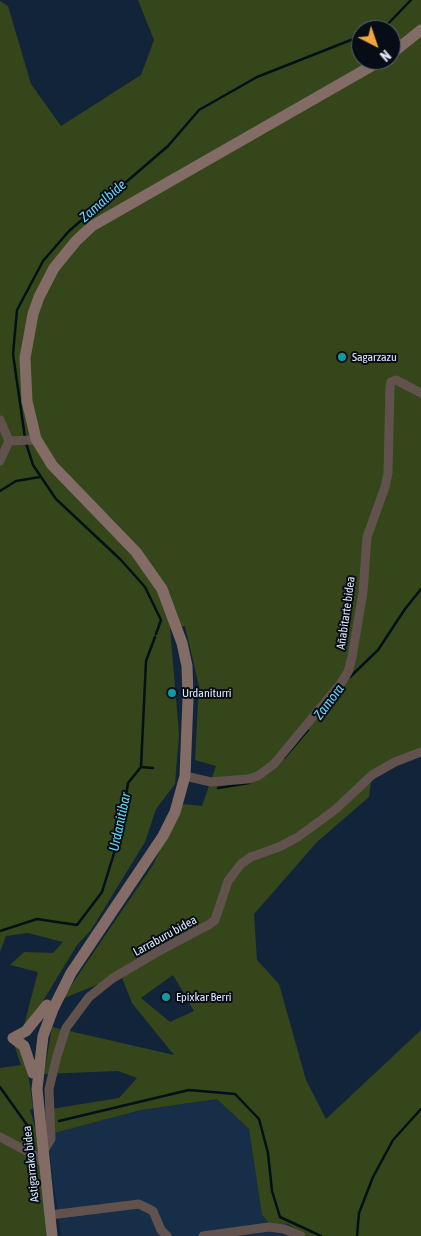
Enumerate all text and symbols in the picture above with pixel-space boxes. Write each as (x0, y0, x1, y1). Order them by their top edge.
north arrow (351, 20, 401, 70)
text: N (377, 47, 394, 64)
water label: Zamalbide (76, 176, 130, 226)
place label: Sagarzazu (352, 350, 397, 364)
marker: Sagarzazu (336, 351, 348, 363)
street label: Añabitarte bidea (334, 575, 358, 651)
water label: Zamora (310, 681, 348, 723)
place label: Urdaniturri (182, 686, 232, 700)
marker: Urdaniturri (166, 687, 178, 699)
water label: Urdanitibar (106, 791, 134, 853)
street label: Larraburu bidea (131, 913, 199, 959)
place label: Epixkar Berri (176, 990, 231, 1004)
marker: Epixkar Berri (160, 991, 172, 1003)
street label: Astigarrako bidea (20, 1125, 42, 1203)

